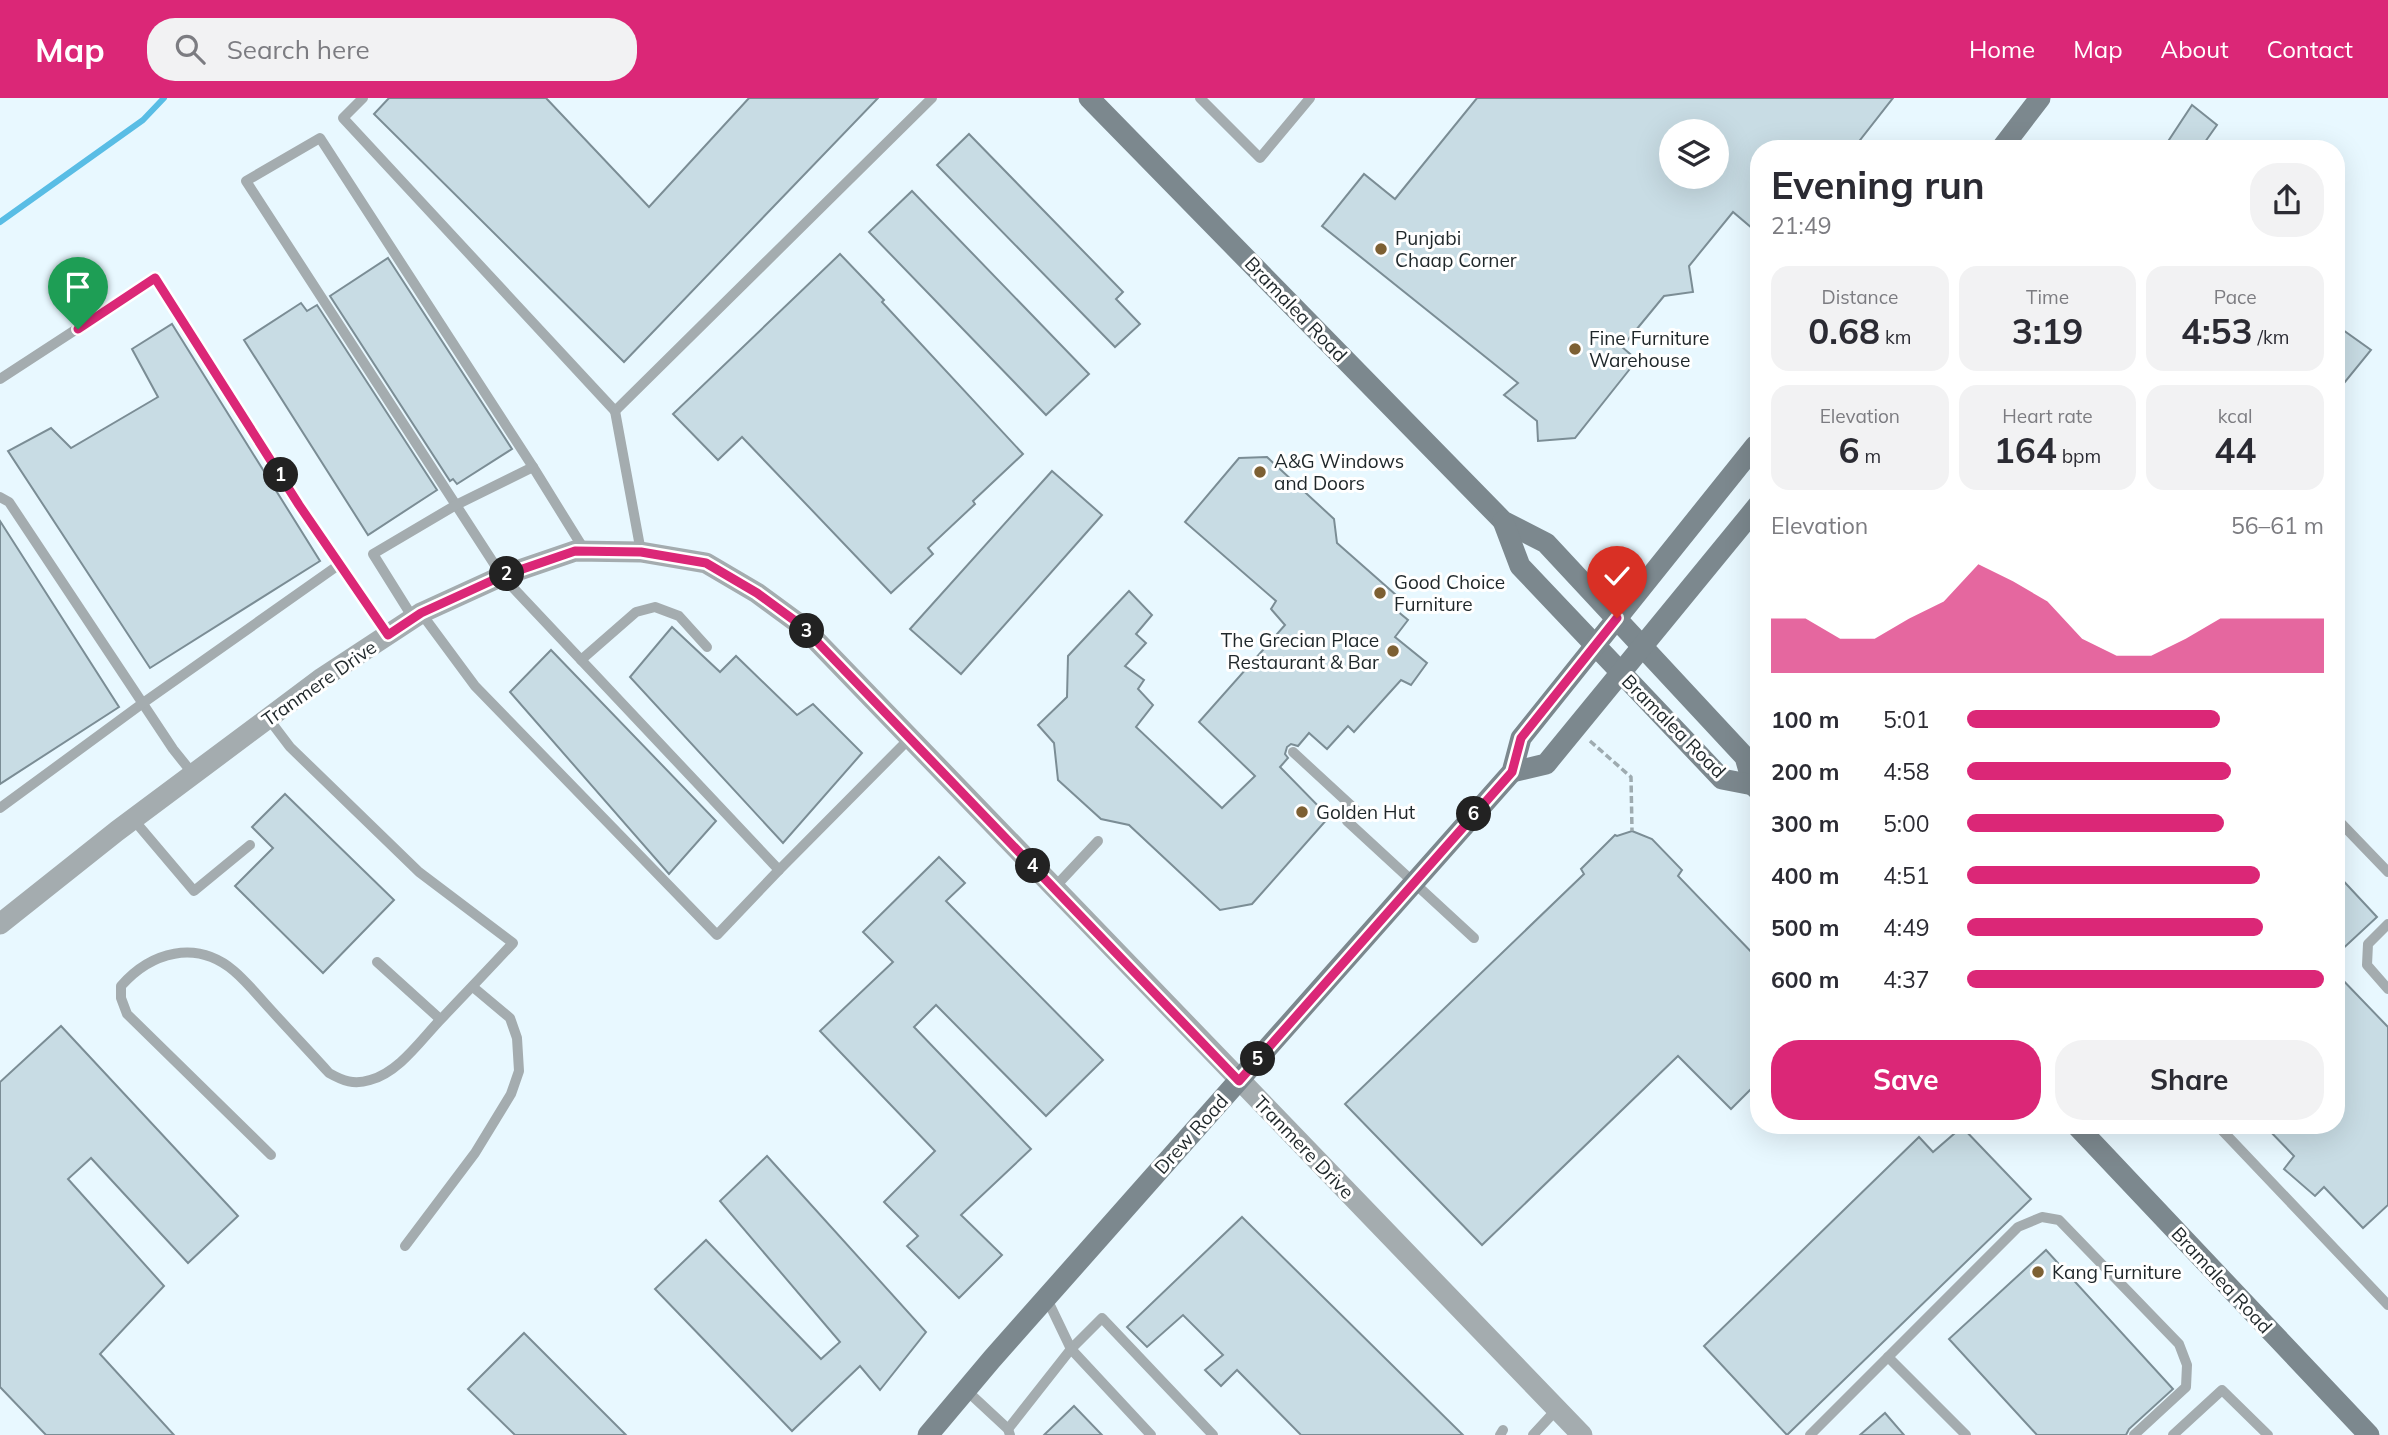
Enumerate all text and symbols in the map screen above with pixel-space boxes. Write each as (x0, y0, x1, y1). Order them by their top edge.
search box (147, 18, 637, 81)
text: Map (35, 29, 105, 70)
icon: search (171, 30, 209, 68)
text: Search here (227, 33, 370, 66)
text: Home (1969, 34, 2035, 64)
text: Map (2073, 34, 2123, 64)
text: About (2161, 34, 2229, 64)
text: Contact (2267, 34, 2353, 64)
map controls (1659, 119, 1729, 189)
button: layers (1659, 119, 1729, 189)
text: Evening run (1771, 161, 1985, 209)
button: share (2250, 163, 2324, 237)
text: 21:49 (1771, 211, 1831, 240)
place label: Punjabi Chaap Corner (1395, 226, 1517, 272)
marker: Punjabi Chaap Corner (1373, 241, 1389, 257)
street label: Bramalea Road (1240, 251, 1352, 367)
pin (48, 257, 108, 329)
icon: arrive (59, 268, 97, 306)
text: Distance (1821, 285, 1898, 309)
text: Time (2026, 285, 2069, 309)
text: Pace (2214, 285, 2257, 309)
text: 0.68 (1808, 309, 1880, 353)
text: 3:19 (2012, 309, 2083, 353)
text: 4:53 (2181, 309, 2253, 353)
text: km (1880, 325, 1911, 349)
text: /km (2253, 325, 2289, 349)
place label: Fine Furniture Warehouse (1589, 326, 1709, 372)
marker: Fine Furniture Warehouse (1567, 341, 1583, 357)
text: Elevation (1820, 404, 1900, 428)
text: Heart rate (2002, 404, 2093, 428)
text: kcal (2218, 404, 2253, 428)
text: 6 (1838, 428, 1860, 472)
text: 164 (1994, 428, 2057, 472)
text: 44 (2214, 428, 2256, 472)
text: m (1860, 444, 1881, 468)
text: bpm (2057, 444, 2101, 468)
place label: A&G Windows and Doors (1274, 449, 1404, 495)
pin: 1 (264, 458, 298, 492)
text: 1 (275, 462, 286, 486)
marker: A&G Windows and Doors (1252, 464, 1268, 480)
text: Elevation (1771, 511, 1868, 540)
text: 56–61 m (2231, 511, 2324, 540)
pin (1587, 546, 1647, 618)
pin: 2 (490, 556, 524, 592)
icon: check (1598, 557, 1636, 595)
text: 2 (501, 561, 512, 585)
place label: Good Choice Furniture (1394, 570, 1505, 616)
marker: Good Choice Furniture (1372, 585, 1388, 601)
pin: 3 (790, 614, 824, 648)
text: 3 (801, 618, 812, 642)
place label: The Grecian Place Restaurant & Bar (1221, 628, 1379, 674)
street label: Tranmere Drive (257, 635, 381, 731)
marker: The Grecian Place Restaurant & Bar (1385, 643, 1401, 659)
street label: Bramalea Road (1617, 669, 1731, 783)
text: 100 m (1771, 705, 1839, 734)
text: 5:01 (1883, 705, 1930, 734)
text: 200 m (1771, 757, 1839, 786)
text: 4:58 (1883, 757, 1930, 786)
pin: 6 (1456, 796, 1492, 832)
place label: Golden Hut (1316, 800, 1416, 824)
text: 6 (1468, 801, 1479, 825)
marker: Golden Hut (1294, 804, 1310, 820)
text: 300 m (1771, 809, 1839, 838)
text: 5:00 (1883, 809, 1930, 838)
pin: 4 (1016, 848, 1050, 884)
text: 4 (1027, 853, 1038, 877)
text: 400 m (1771, 861, 1839, 890)
text: 4:51 (1883, 861, 1930, 890)
text: 500 m (1771, 913, 1839, 942)
text: 4:49 (1883, 913, 1930, 942)
text: 600 m (1771, 965, 1839, 994)
text: 4:37 (1883, 965, 1930, 994)
button: Save (1771, 1040, 2041, 1120)
button: Share (2055, 1040, 2324, 1120)
pin: 5 (1240, 1042, 1276, 1076)
text: 5 (1252, 1046, 1263, 1070)
street label: Drew Road (1149, 1089, 1233, 1179)
street label: Tranmere Drive (1249, 1090, 1359, 1204)
street label: Bramalea Road (2167, 1222, 2277, 1338)
place label: Kang Furniture (2052, 1260, 2182, 1284)
marker: Kang Furniture (2030, 1264, 2046, 1280)

